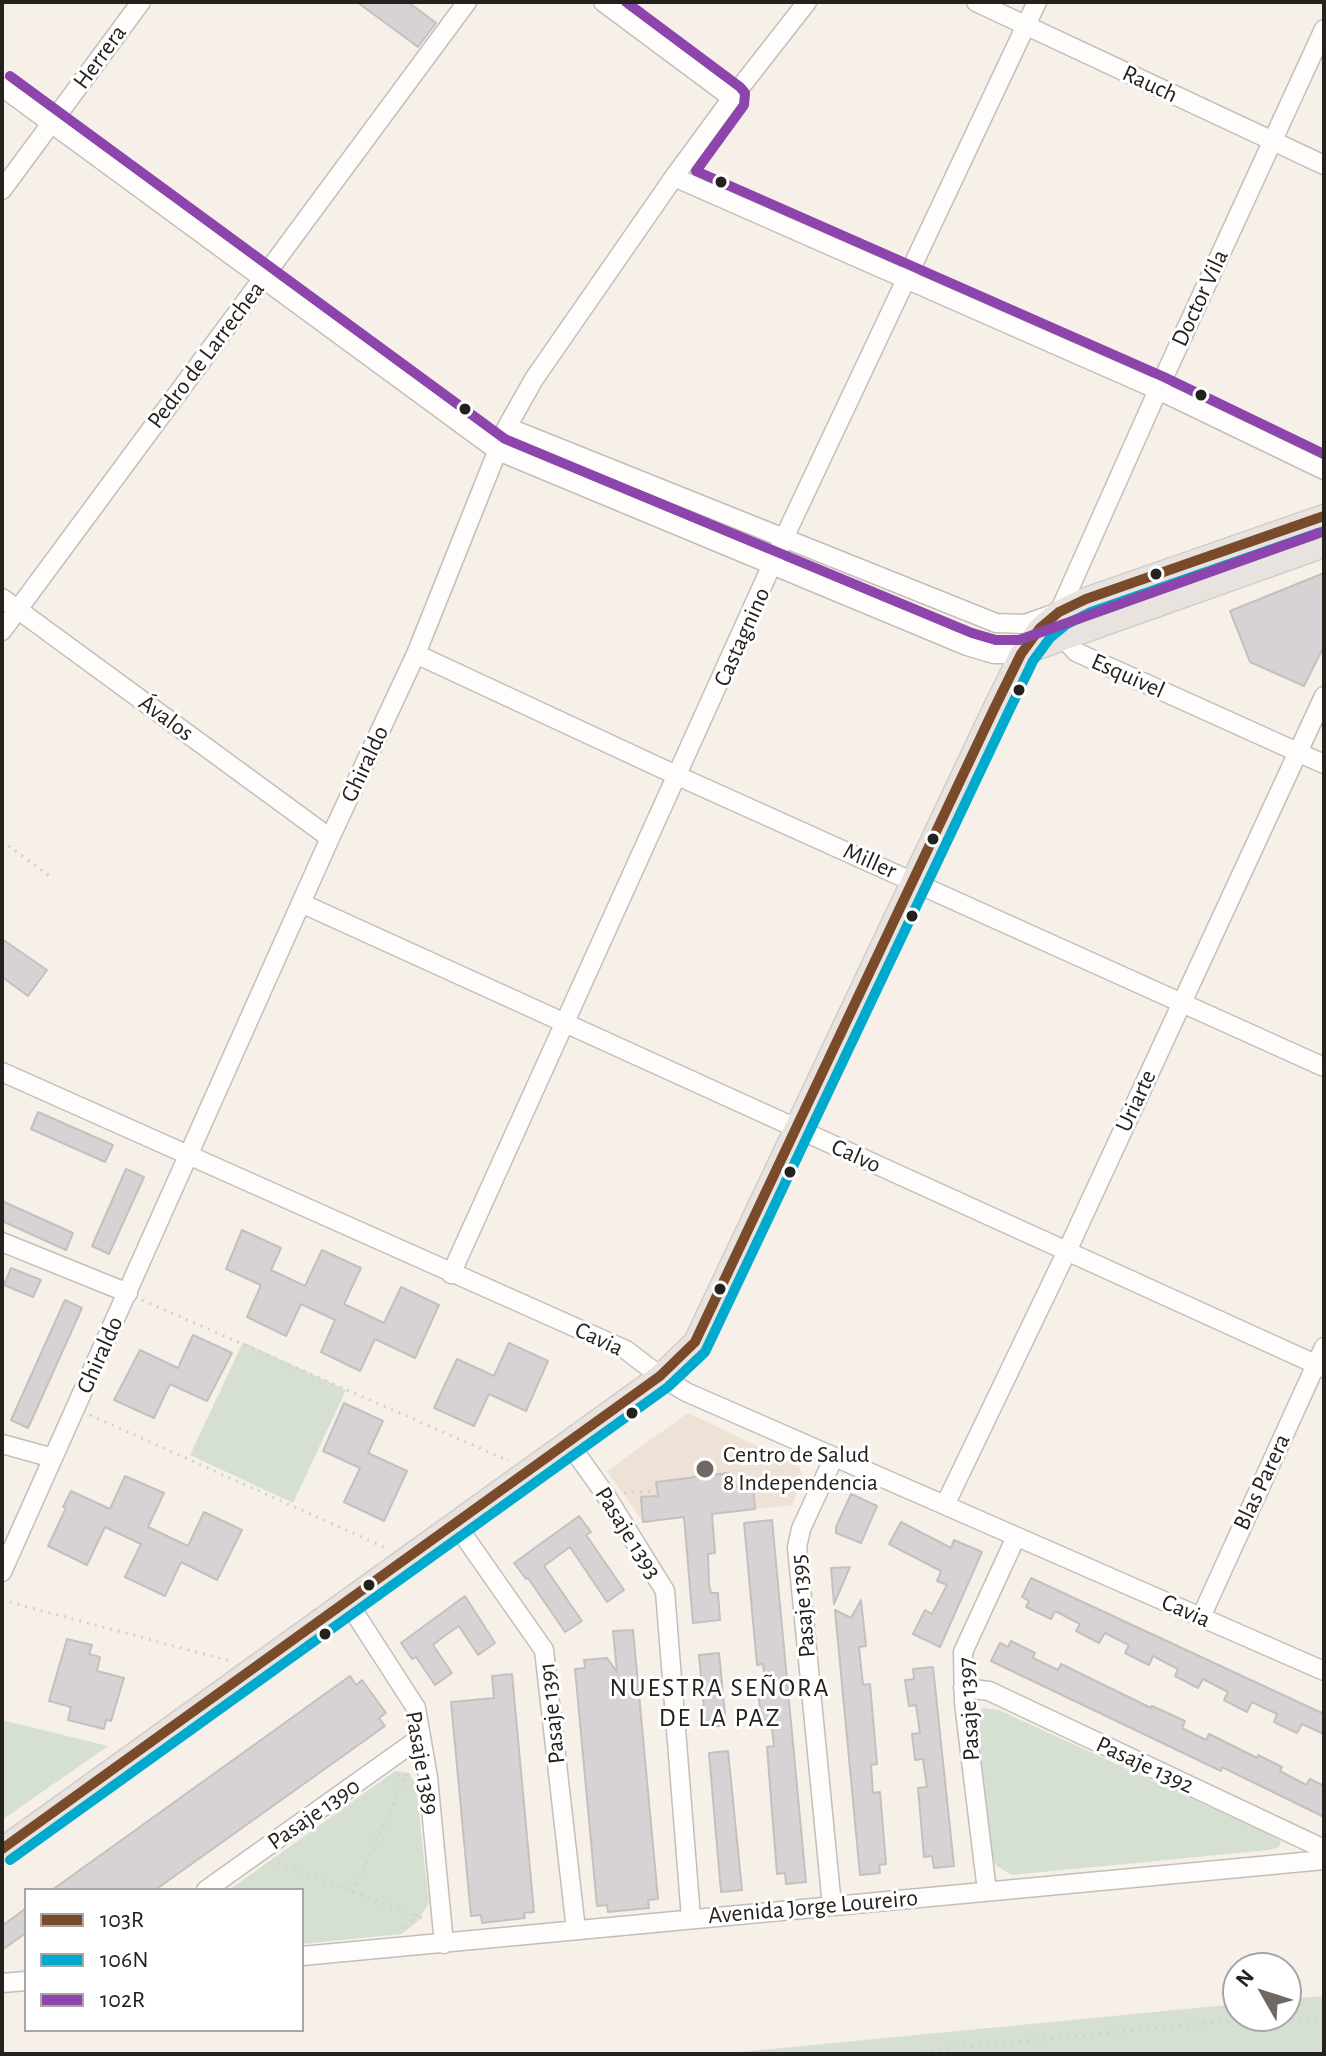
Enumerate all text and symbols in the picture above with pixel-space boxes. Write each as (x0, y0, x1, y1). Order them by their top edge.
street label: Herrera (67, 19, 133, 95)
street label: Rauch (1118, 59, 1182, 109)
unlabelled marker (713, 174, 729, 190)
street label: Doctor Vila (1165, 245, 1235, 351)
street label: Pedro de Larrechea (141, 276, 271, 434)
unlabelled marker (1193, 387, 1209, 403)
unlabelled marker (457, 401, 473, 417)
unlabelled marker (1148, 566, 1164, 582)
street label: Castagnino (707, 583, 777, 691)
street label: Esquivel (1087, 647, 1169, 705)
unlabelled marker (1011, 682, 1027, 698)
street label: Ávalos (133, 688, 199, 748)
street label: Ghiraldo (335, 721, 395, 807)
unlabelled marker (925, 831, 941, 847)
street label: Miller (839, 837, 901, 885)
unlabelled marker (904, 908, 920, 924)
street label: Uriarte (1109, 1065, 1163, 1137)
street label: Calvo (827, 1132, 885, 1180)
unlabelled marker (782, 1164, 798, 1180)
unlabelled marker (712, 1281, 728, 1297)
street label: Ghiraldo (70, 1312, 130, 1398)
street label: Cavia (570, 1315, 628, 1363)
unlabelled marker (624, 1405, 640, 1421)
street label: Blas Parera (1227, 1429, 1297, 1535)
place label: Centro de Salud 8 Independencia (723, 1441, 878, 1497)
marker: Centro de Salud 8 Independencia (694, 1458, 716, 1480)
street label: Pasaje 1393 (588, 1481, 668, 1585)
street label: Pasaje 1395 (784, 1553, 822, 1659)
unlabelled marker (361, 1577, 377, 1593)
street label: Cavia (1157, 1588, 1215, 1634)
unlabelled marker (317, 1626, 333, 1642)
street label: Pasaje 1397 (952, 1656, 986, 1762)
street label: Pasaje 1391 (532, 1661, 572, 1765)
district label: NUESTRA SEÑORA DE LA PAZ (610, 1672, 830, 1734)
street label: Pasaje 1389 (399, 1709, 445, 1817)
street label: Pasaje 1392 (1091, 1730, 1199, 1800)
street label: Pasaje 1390 (262, 1772, 366, 1856)
street label: Avenida Jorge Loureiro (707, 1883, 919, 1931)
legend (24, 1888, 304, 2032)
text: 103R (100, 1908, 144, 1932)
text: 106N (100, 1948, 149, 1972)
north arrow (1222, 1952, 1302, 2032)
text: N (1232, 1965, 1258, 1991)
text: 102R (100, 1988, 145, 2012)

